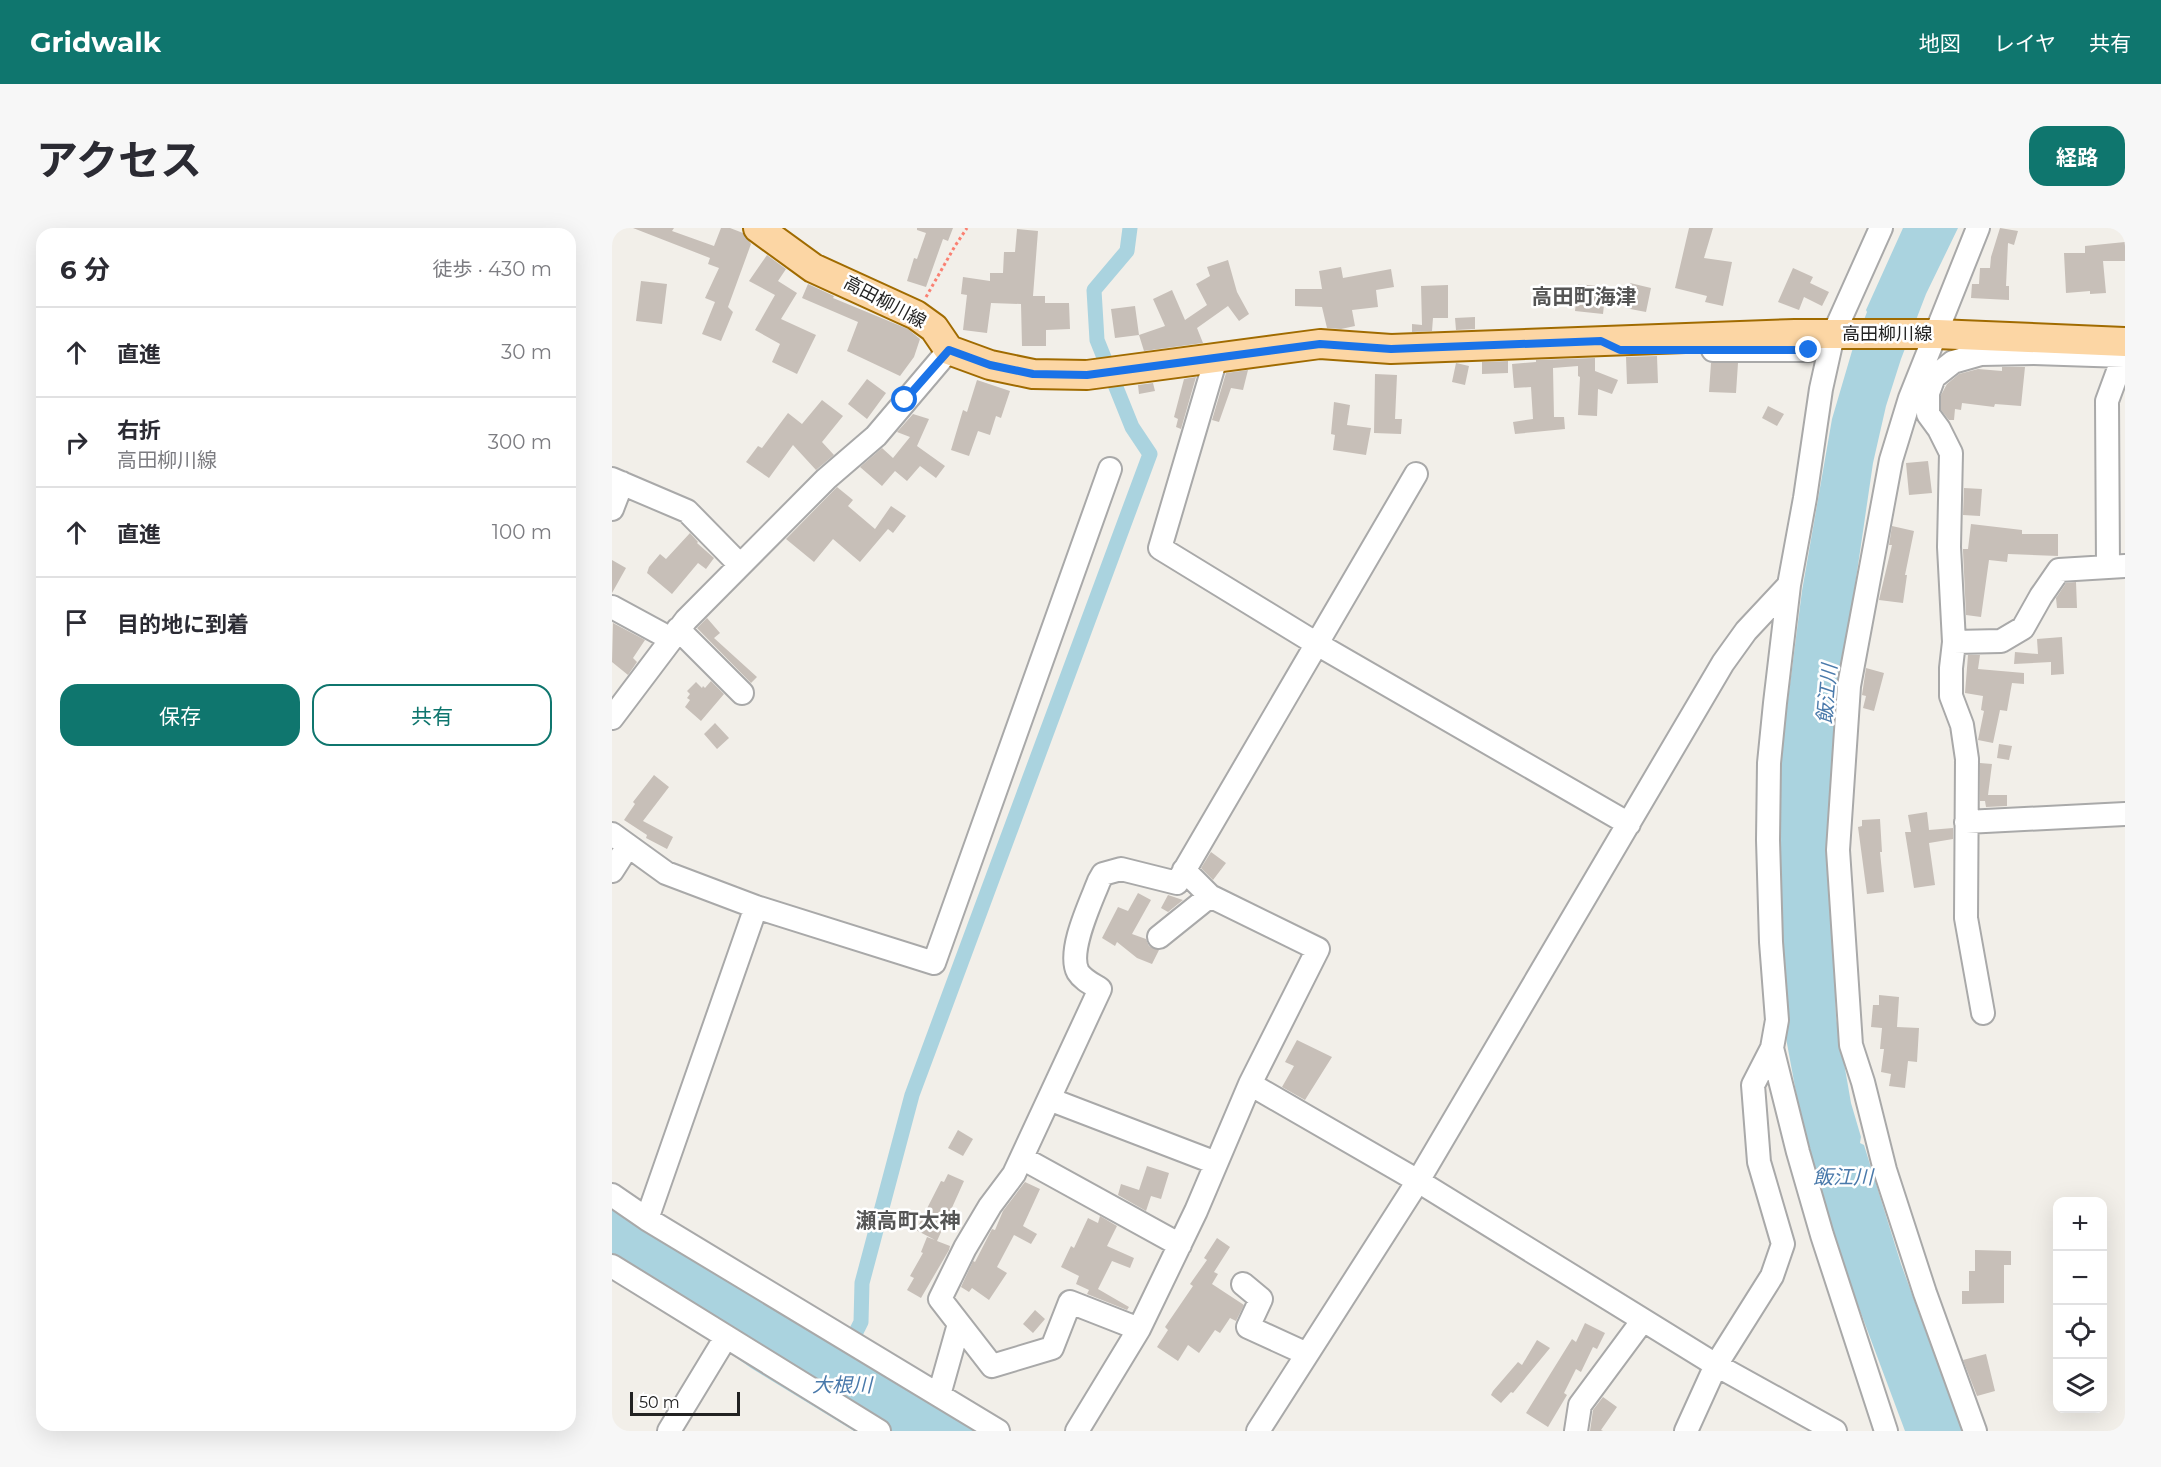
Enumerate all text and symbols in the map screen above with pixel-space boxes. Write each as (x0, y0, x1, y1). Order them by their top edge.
text: Gridwalk (30, 25, 161, 59)
text: 地図 (1919, 31, 1961, 56)
text: レイヤ (1994, 31, 2056, 56)
text: 共有 (2089, 31, 2131, 56)
button: 経路 (2029, 126, 2125, 186)
text: アクセス (36, 134, 202, 186)
text: 6 分 (60, 254, 110, 286)
text: 徒歩 · 430 m (433, 257, 552, 281)
street label: 高田柳川線 (840, 271, 930, 333)
district label: 高田町海津 (1532, 284, 1637, 309)
street label: 高田柳川線 (1842, 323, 1932, 345)
icon: ahead (60, 336, 93, 369)
route end (1795, 336, 1821, 362)
text: 30 m (501, 340, 552, 364)
text: 直進 (117, 341, 161, 368)
route start (891, 386, 917, 412)
text: 右折 (117, 417, 161, 444)
icon: right (60, 426, 93, 459)
text: 300 m (488, 430, 552, 454)
text: 高田柳川線 (117, 448, 217, 472)
icon: ahead (60, 516, 93, 549)
text: 100 m (492, 520, 552, 544)
text: 直進 (117, 521, 161, 548)
icon: arrive (60, 606, 93, 639)
text: 目的地に到着 (117, 611, 249, 638)
water label: 飯江川 (1812, 661, 1842, 725)
button: 保存 (60, 684, 300, 746)
button: 共有 (312, 684, 552, 746)
water label: 飯江川 (1813, 1165, 1875, 1189)
map controls (2053, 1197, 2107, 1413)
button: + (2053, 1197, 2107, 1251)
district label: 瀬高町太神 (856, 1208, 961, 1233)
button: − (2053, 1251, 2107, 1305)
button: locate (2053, 1305, 2107, 1359)
button: layers (2053, 1359, 2107, 1413)
water label: 大根川 (812, 1373, 874, 1397)
scale bar (630, 1389, 740, 1416)
text: 50 m (639, 1393, 680, 1412)

